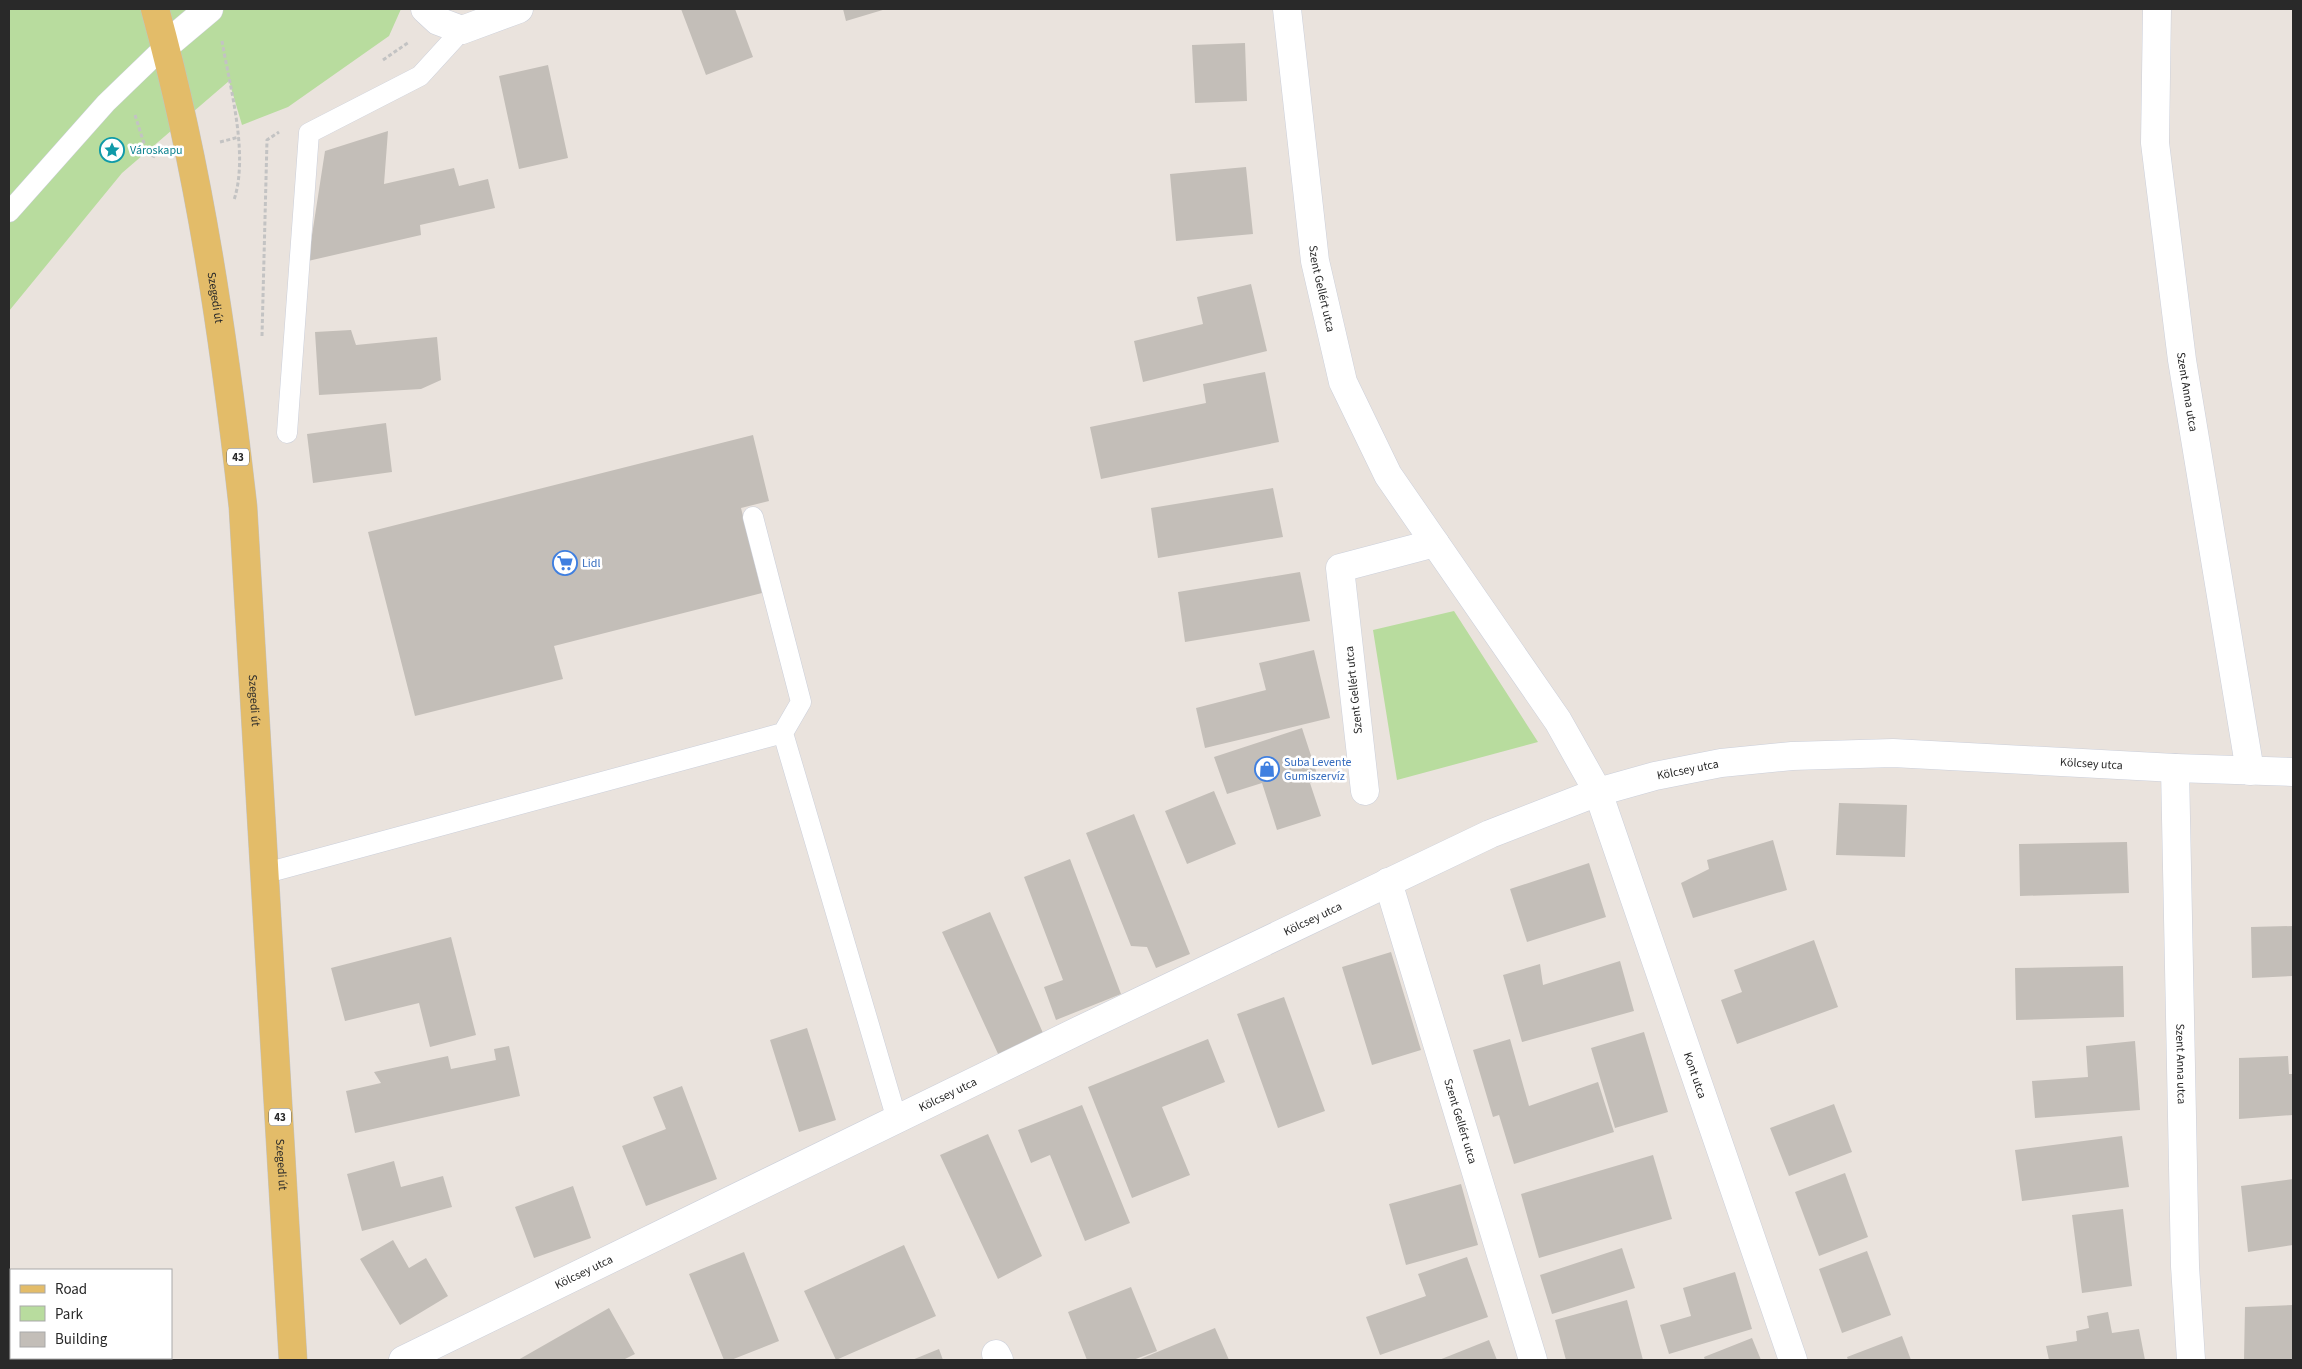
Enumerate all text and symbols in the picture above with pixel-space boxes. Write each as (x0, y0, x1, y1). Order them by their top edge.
place icon: Városkapu (99, 137, 125, 163)
place label: Városkapu (130, 142, 183, 159)
street label: Szent Gellért utca (1305, 244, 1340, 334)
street label: Szegedi út (203, 271, 228, 324)
street label: Szent Anna utca (2173, 351, 2202, 433)
road number: 43 (227, 448, 249, 466)
supermarket icon: Lidl (552, 550, 578, 576)
place label: Lidl (582, 555, 601, 572)
street label: Szent Gellért utca (1341, 645, 1367, 735)
street label: Szegedi út (244, 674, 264, 727)
street label: Kölcsey utca (2060, 753, 2123, 774)
place label: Suba Levente Gumiszervíz (1284, 754, 1352, 785)
street label: Kölcsey utca (1655, 755, 1720, 784)
shop icon: Suba Levente Gumiszervíz (1254, 756, 1280, 782)
street label: Kölcsey utca (1281, 898, 1345, 940)
street label: Szent Anna utca (2172, 1024, 2190, 1104)
street label: Kont utca (1679, 1050, 1711, 1101)
street label: Kölcsey utca (916, 1073, 980, 1116)
street label: Szent Gellért utca (1440, 1076, 1482, 1166)
road number: 43 (269, 1108, 291, 1126)
street label: Szegedi út (272, 1138, 292, 1191)
street label: Kölcsey utca (552, 1250, 616, 1293)
legend (10, 1269, 172, 1359)
text: Road (55, 1279, 87, 1300)
text: Park (55, 1304, 84, 1325)
text: Building (55, 1329, 108, 1350)

